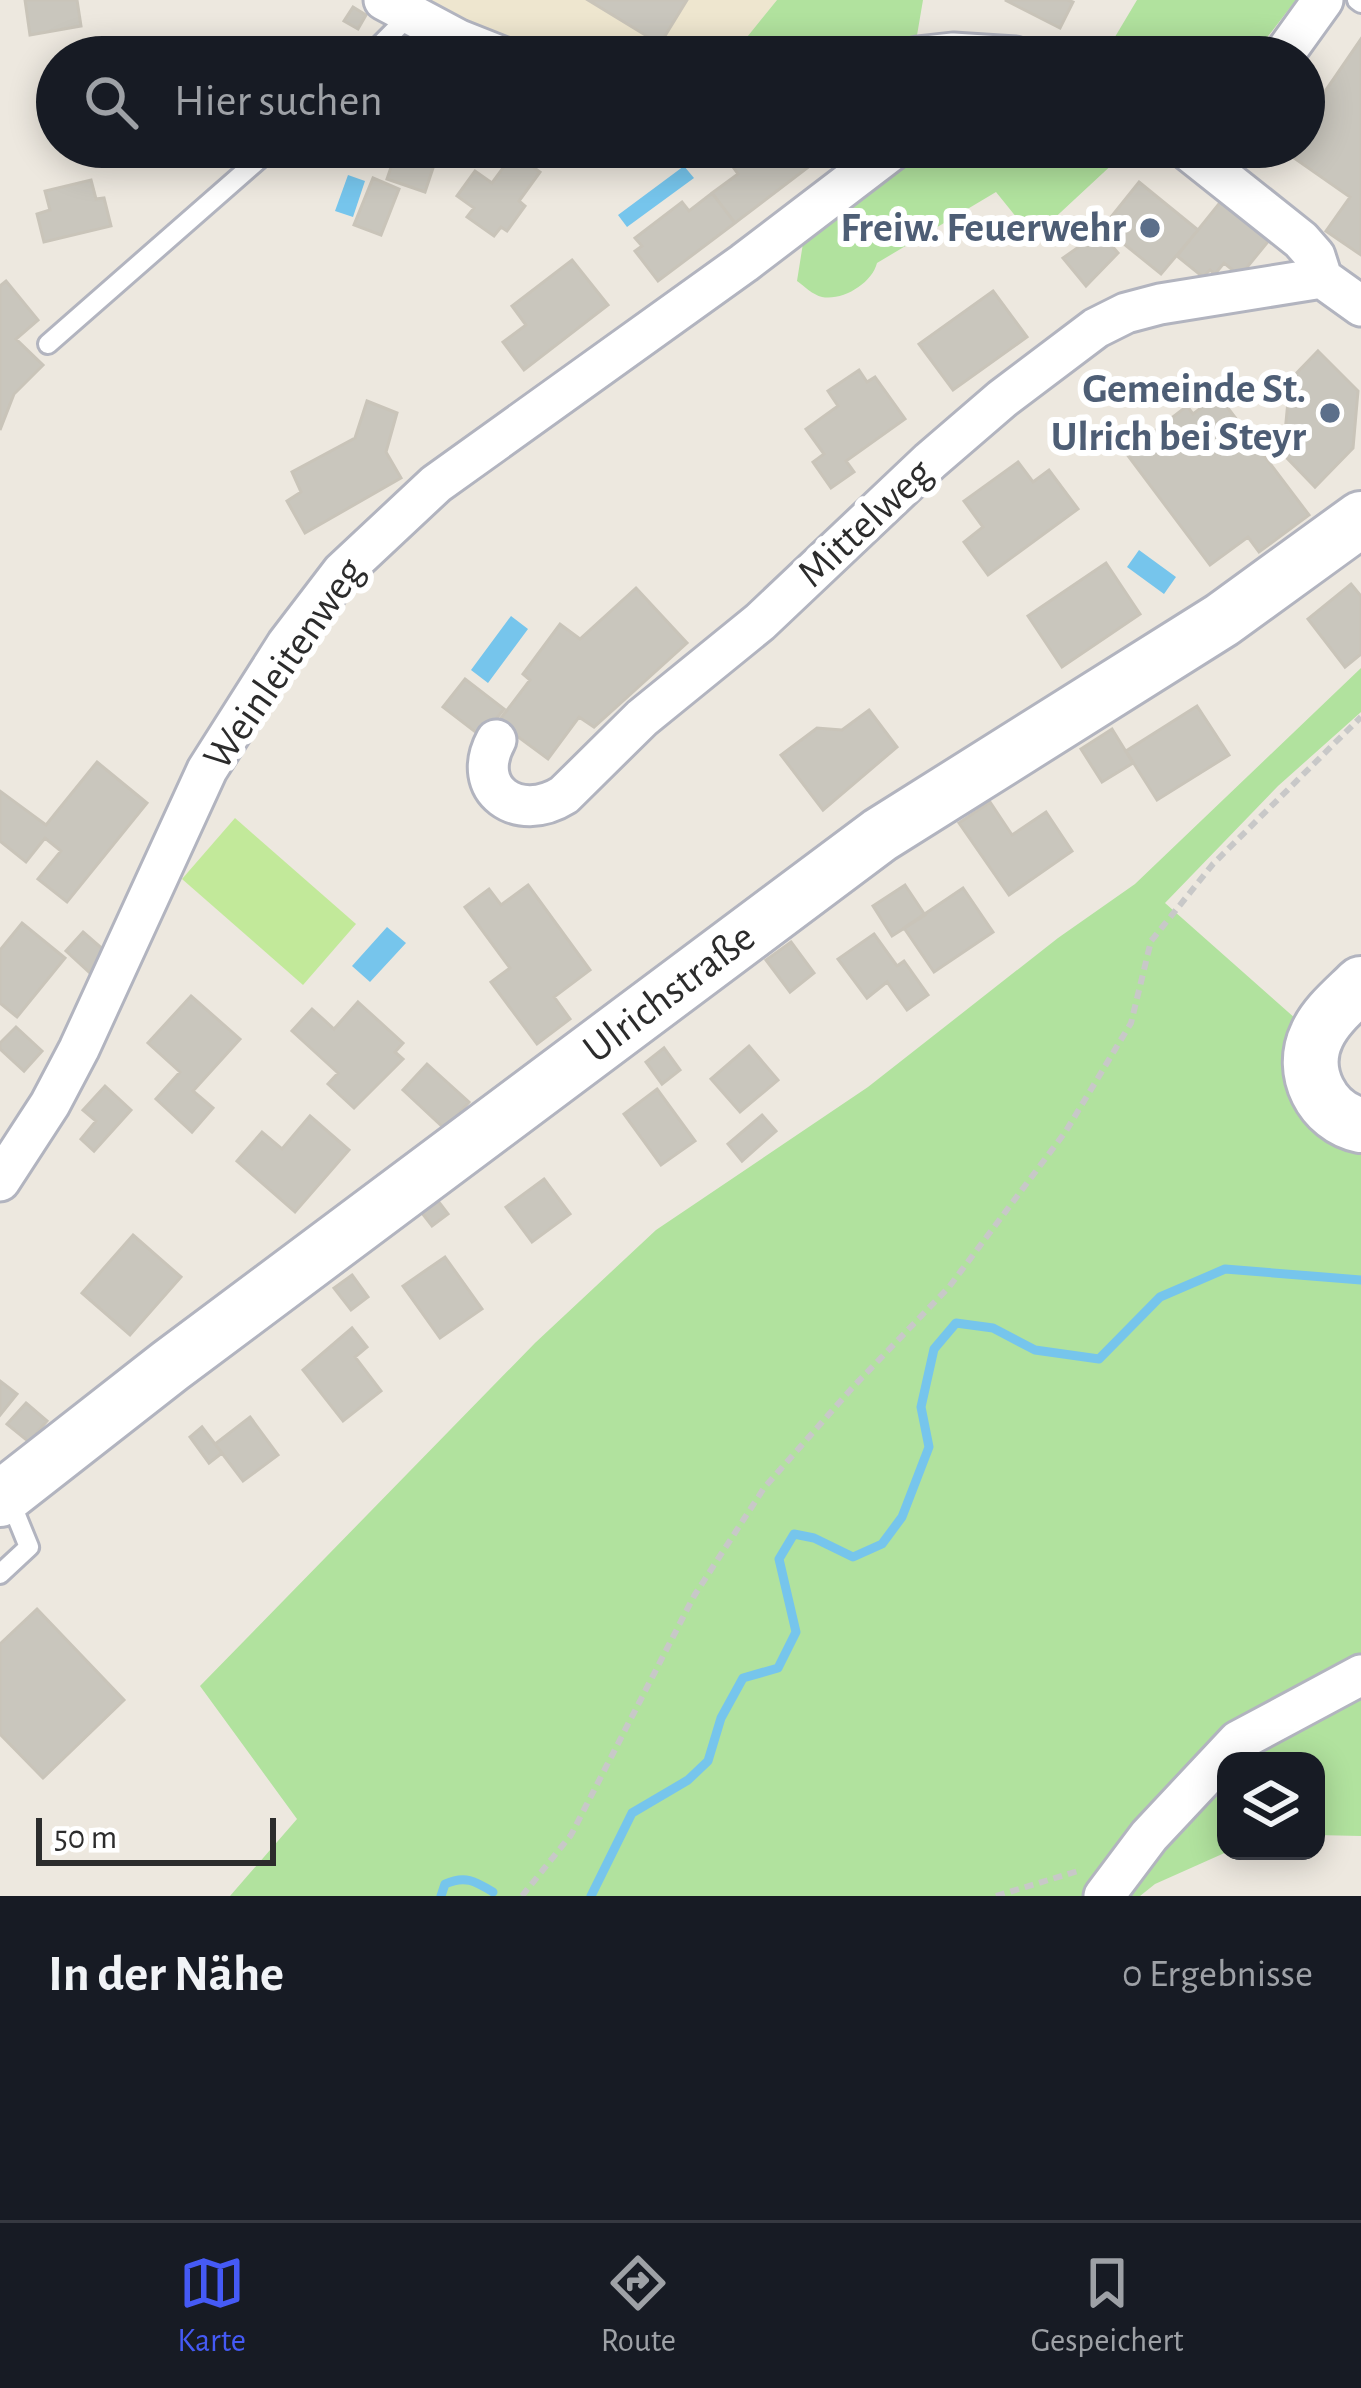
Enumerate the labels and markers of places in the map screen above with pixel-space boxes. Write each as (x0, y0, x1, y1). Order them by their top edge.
place label: Freiw. Feuerwehr (840, 207, 1126, 249)
marker: Freiw. Feuerwehr (1137, 215, 1163, 241)
place label: Gemeinde St. Ulrich bei Steyr (1051, 368, 1306, 458)
marker: Gemeinde St. Ulrich bei Steyr (1317, 400, 1343, 426)

